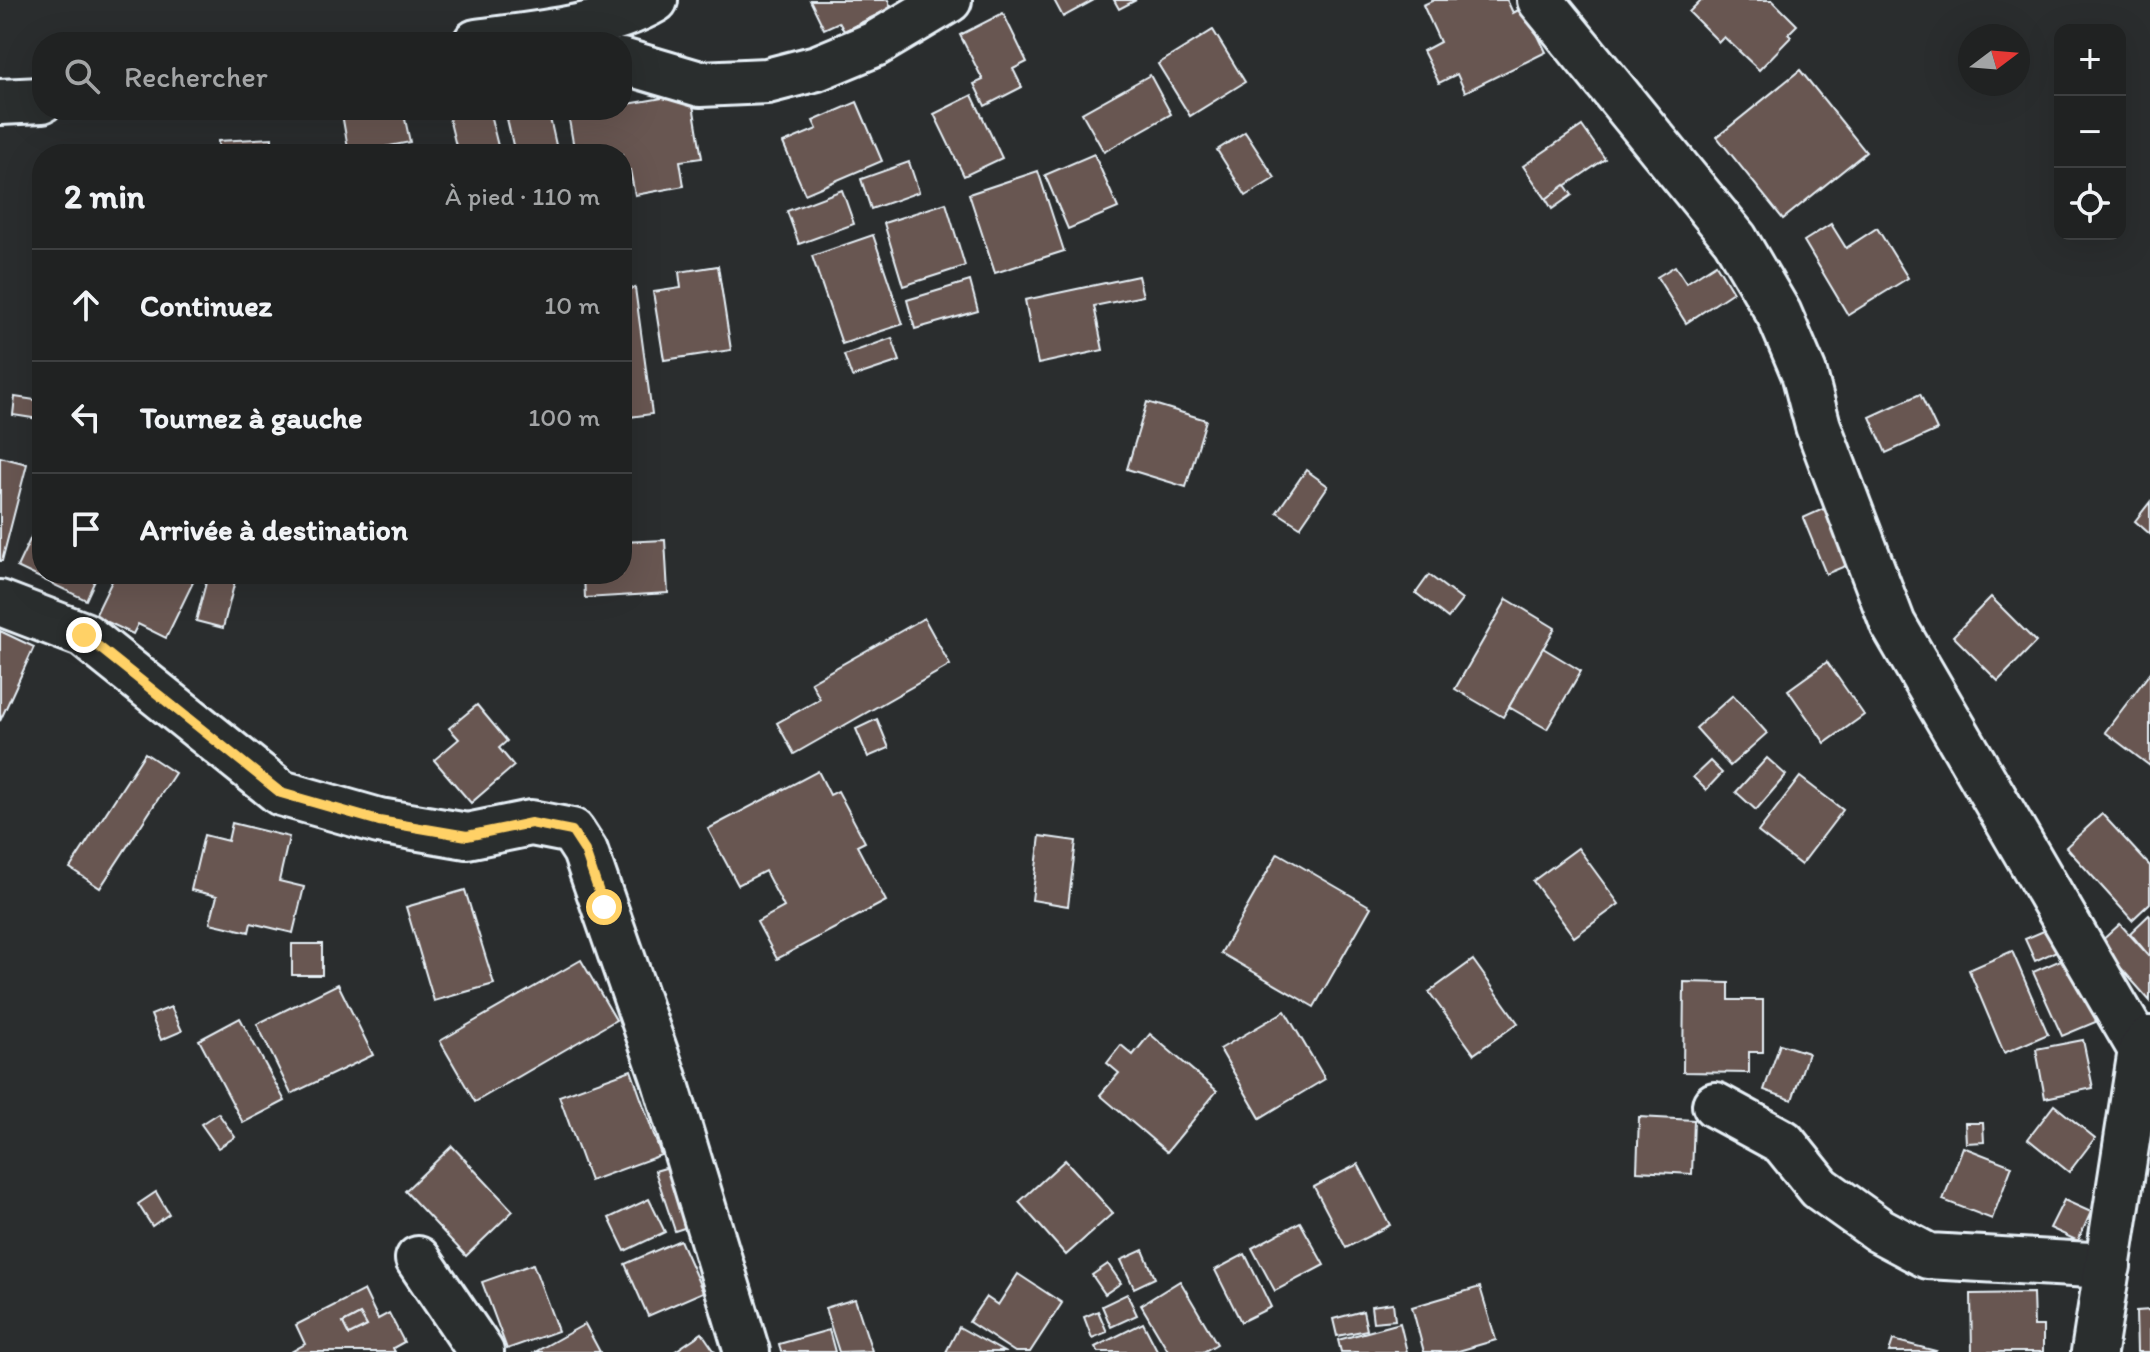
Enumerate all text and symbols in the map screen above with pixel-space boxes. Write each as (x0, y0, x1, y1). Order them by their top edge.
north arrow (1958, 24, 2030, 96)
map controls (2054, 24, 2126, 240)
button: + (2054, 24, 2126, 96)
search box (32, 32, 632, 120)
icon: search (60, 54, 104, 98)
text: Rechercher (124, 58, 268, 95)
button: − (2054, 96, 2126, 168)
button: locate (2054, 168, 2126, 240)
text: 2 min (64, 176, 145, 217)
text: À pied · 110 m (445, 180, 600, 212)
icon: ahead (64, 283, 108, 327)
text: Continuez (140, 287, 272, 324)
text: 10 m (544, 289, 600, 321)
icon: left (64, 395, 108, 439)
text: Tournez à gauche (140, 399, 362, 436)
text: 100 m (528, 401, 600, 433)
icon: arrive (64, 507, 108, 551)
text: Arrivée à destination (140, 511, 408, 548)
route end (66, 617, 102, 653)
route start (586, 889, 622, 925)

